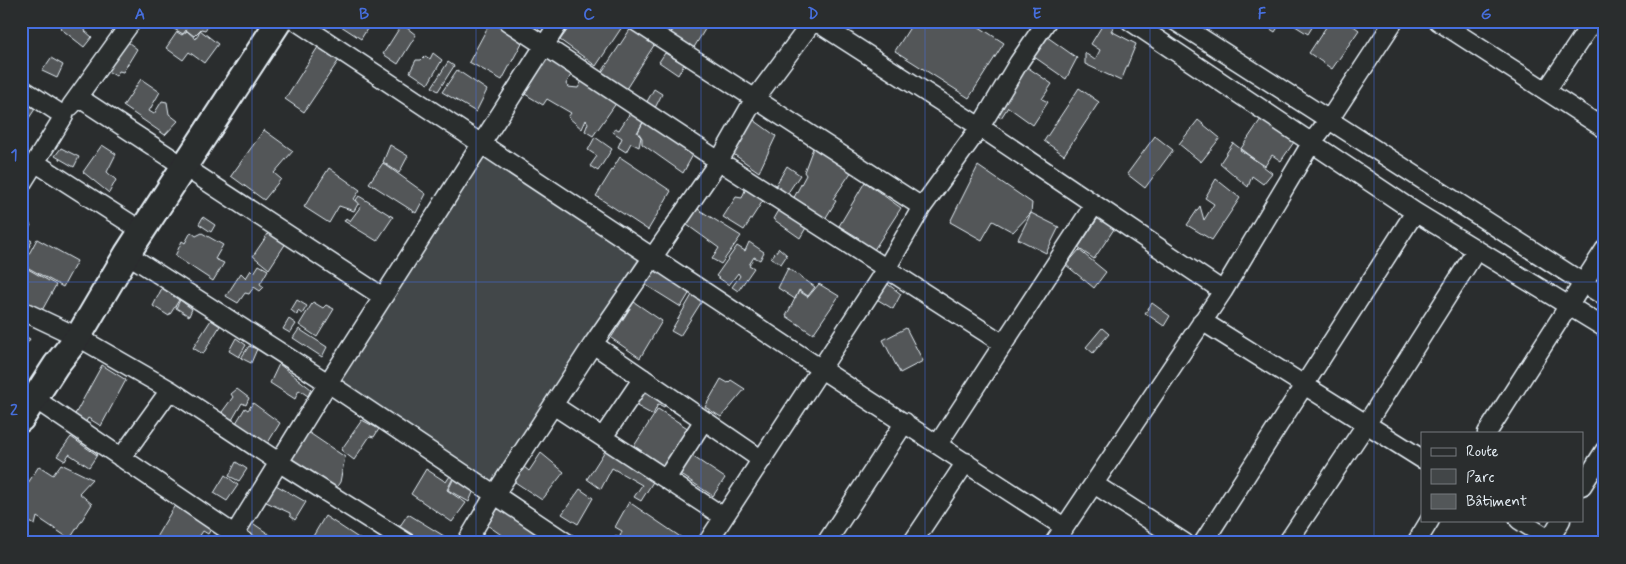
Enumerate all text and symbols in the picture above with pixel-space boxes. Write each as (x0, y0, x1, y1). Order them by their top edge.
text: A (135, 4, 145, 25)
text: B (359, 4, 369, 25)
text: C (583, 4, 595, 25)
text: D (807, 4, 819, 25)
text: E (1032, 4, 1042, 25)
text: F (1258, 4, 1267, 25)
text: G (1481, 4, 1492, 25)
text: 1 (10, 145, 18, 166)
text: 2 (10, 400, 18, 421)
legend (1421, 432, 1584, 522)
text: Route (1466, 442, 1499, 462)
text: Parc (1466, 468, 1494, 488)
text: Bâtiment (1466, 492, 1527, 512)

